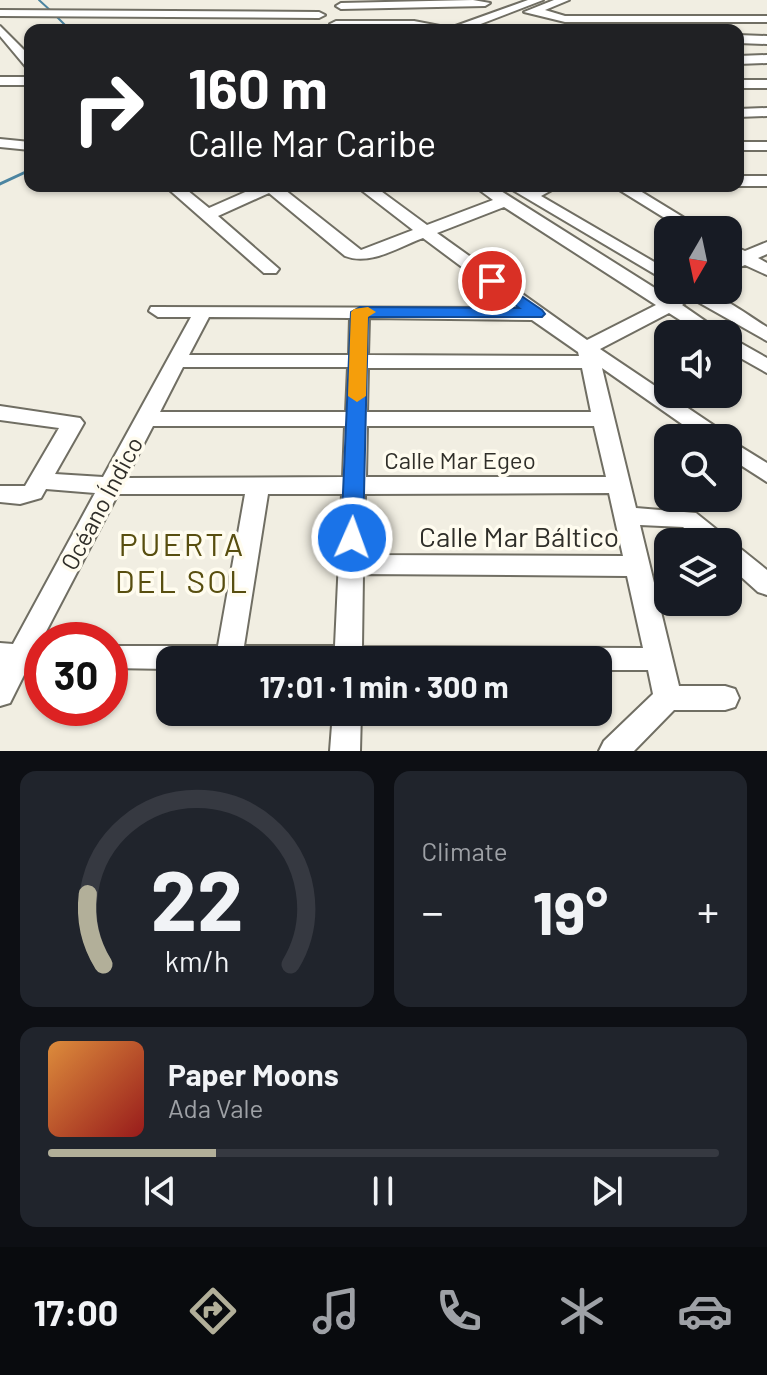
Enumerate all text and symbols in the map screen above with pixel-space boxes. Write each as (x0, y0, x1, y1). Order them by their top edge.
text: 160 m (188, 53, 328, 120)
icon: right (56, 56, 160, 160)
text: Calle Mar Caribe (188, 121, 436, 164)
north arrow (654, 216, 742, 304)
map controls (654, 216, 742, 616)
pin (458, 247, 526, 315)
icon: arrive (470, 259, 514, 303)
button: sound (654, 320, 742, 408)
button: search (654, 424, 742, 512)
street label: Océano Índico (54, 431, 148, 575)
street label: Calle Mar Egeo (384, 445, 536, 474)
position arrow (310, 496, 394, 580)
street label: Calle Mar Báltico (419, 519, 619, 553)
district label: PUERTA DEL SOL (115, 524, 249, 599)
button: layers (654, 528, 742, 616)
speed limit sign: 30 (24, 622, 128, 726)
text: 17:01 · 1 min · 300 m (259, 668, 509, 704)
text: Climate (422, 835, 508, 866)
text: 22 (150, 848, 243, 948)
text: 19° (532, 875, 608, 947)
text: − (422, 884, 444, 937)
text: + (697, 884, 719, 937)
text: km/h (164, 943, 229, 978)
text: Paper Moons (168, 1056, 339, 1092)
text: Ada Vale (168, 1092, 263, 1123)
icon: previous (138, 1169, 182, 1213)
icon: pause (361, 1169, 405, 1213)
icon: next (585, 1169, 629, 1213)
icon: directions (185, 1283, 241, 1339)
icon: music (308, 1283, 364, 1339)
icon: phone (431, 1283, 487, 1339)
icon: climate (554, 1283, 610, 1339)
icon: car (677, 1283, 733, 1339)
text: 17:00 (34, 1290, 118, 1333)

